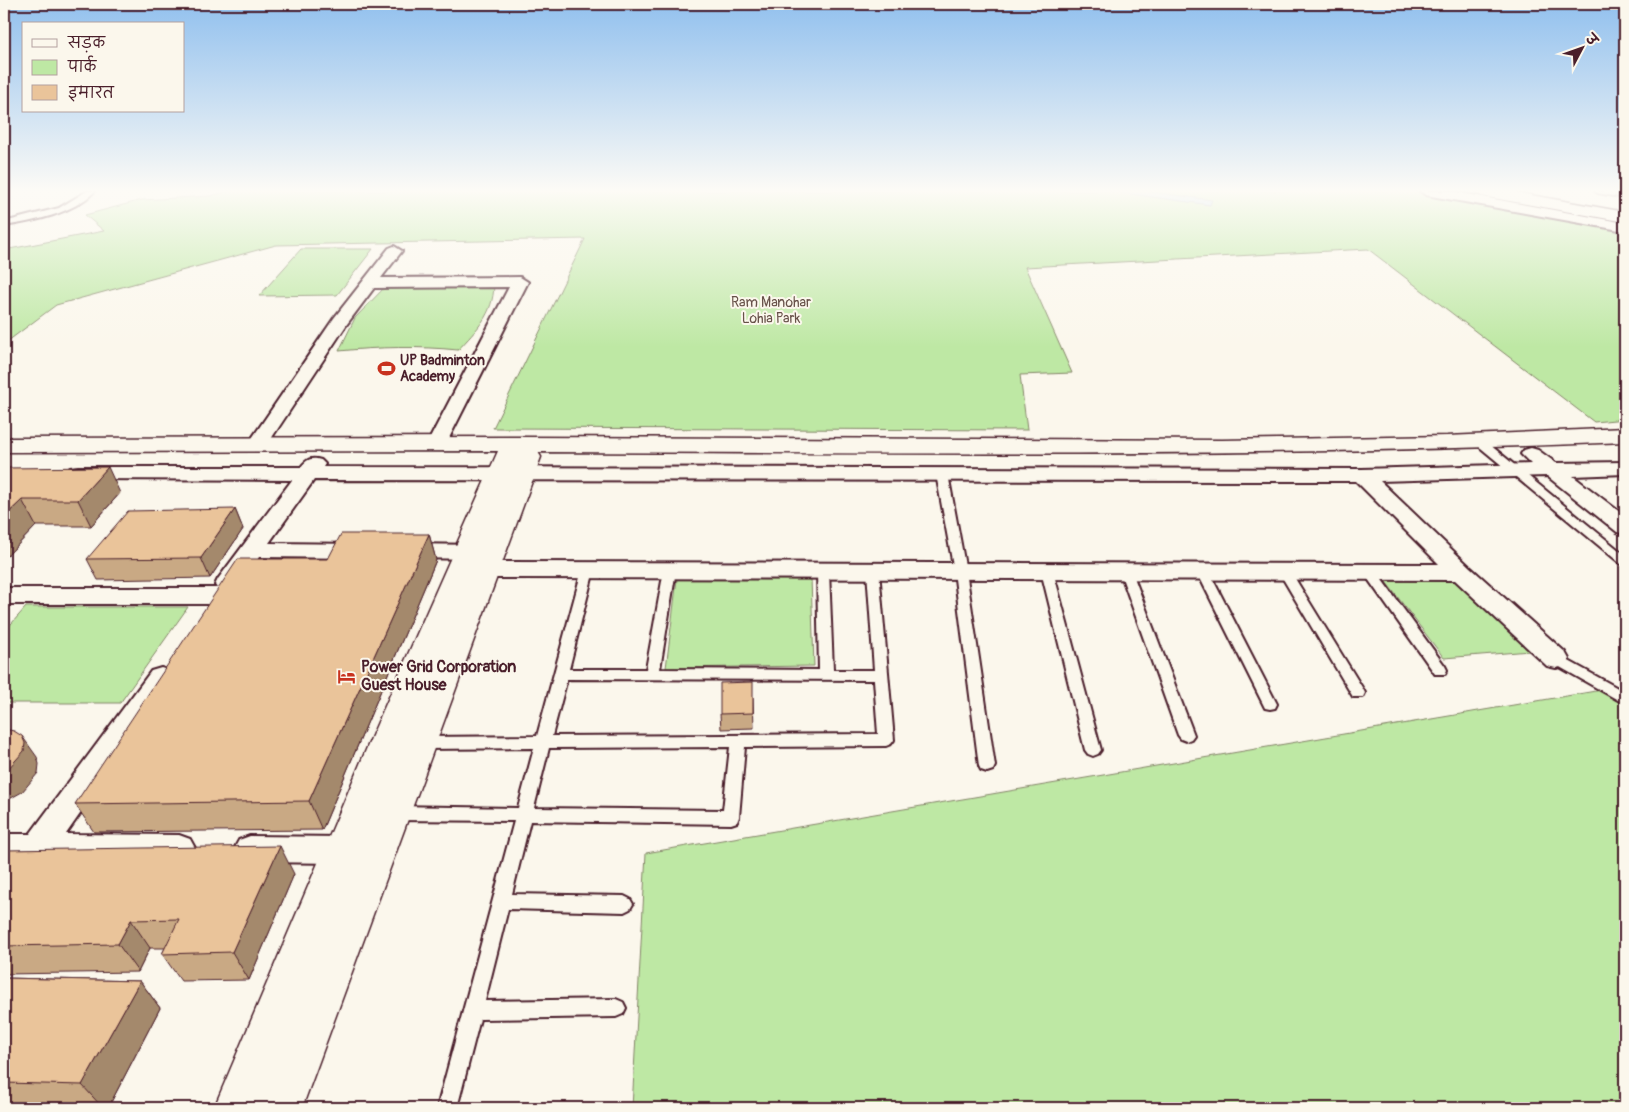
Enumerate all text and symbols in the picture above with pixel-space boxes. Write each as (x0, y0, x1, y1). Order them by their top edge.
legend (22, 22, 185, 112)
north arrow (1556, 22, 1606, 72)
text: उ (1581, 29, 1602, 50)
text: सड़क (67, 34, 106, 53)
text: पार्क (67, 55, 98, 77)
text: इमारत (68, 84, 115, 103)
park label: Ram Manohar Lohia Park (731, 294, 811, 327)
place label: UP Badminton Academy (400, 352, 485, 385)
sports icon: UP Badminton Academy (376, 358, 396, 378)
place label: Power Grid Corporation Guest House (361, 657, 516, 695)
hotel icon: Power Grid Corporation Guest House (337, 666, 357, 686)

